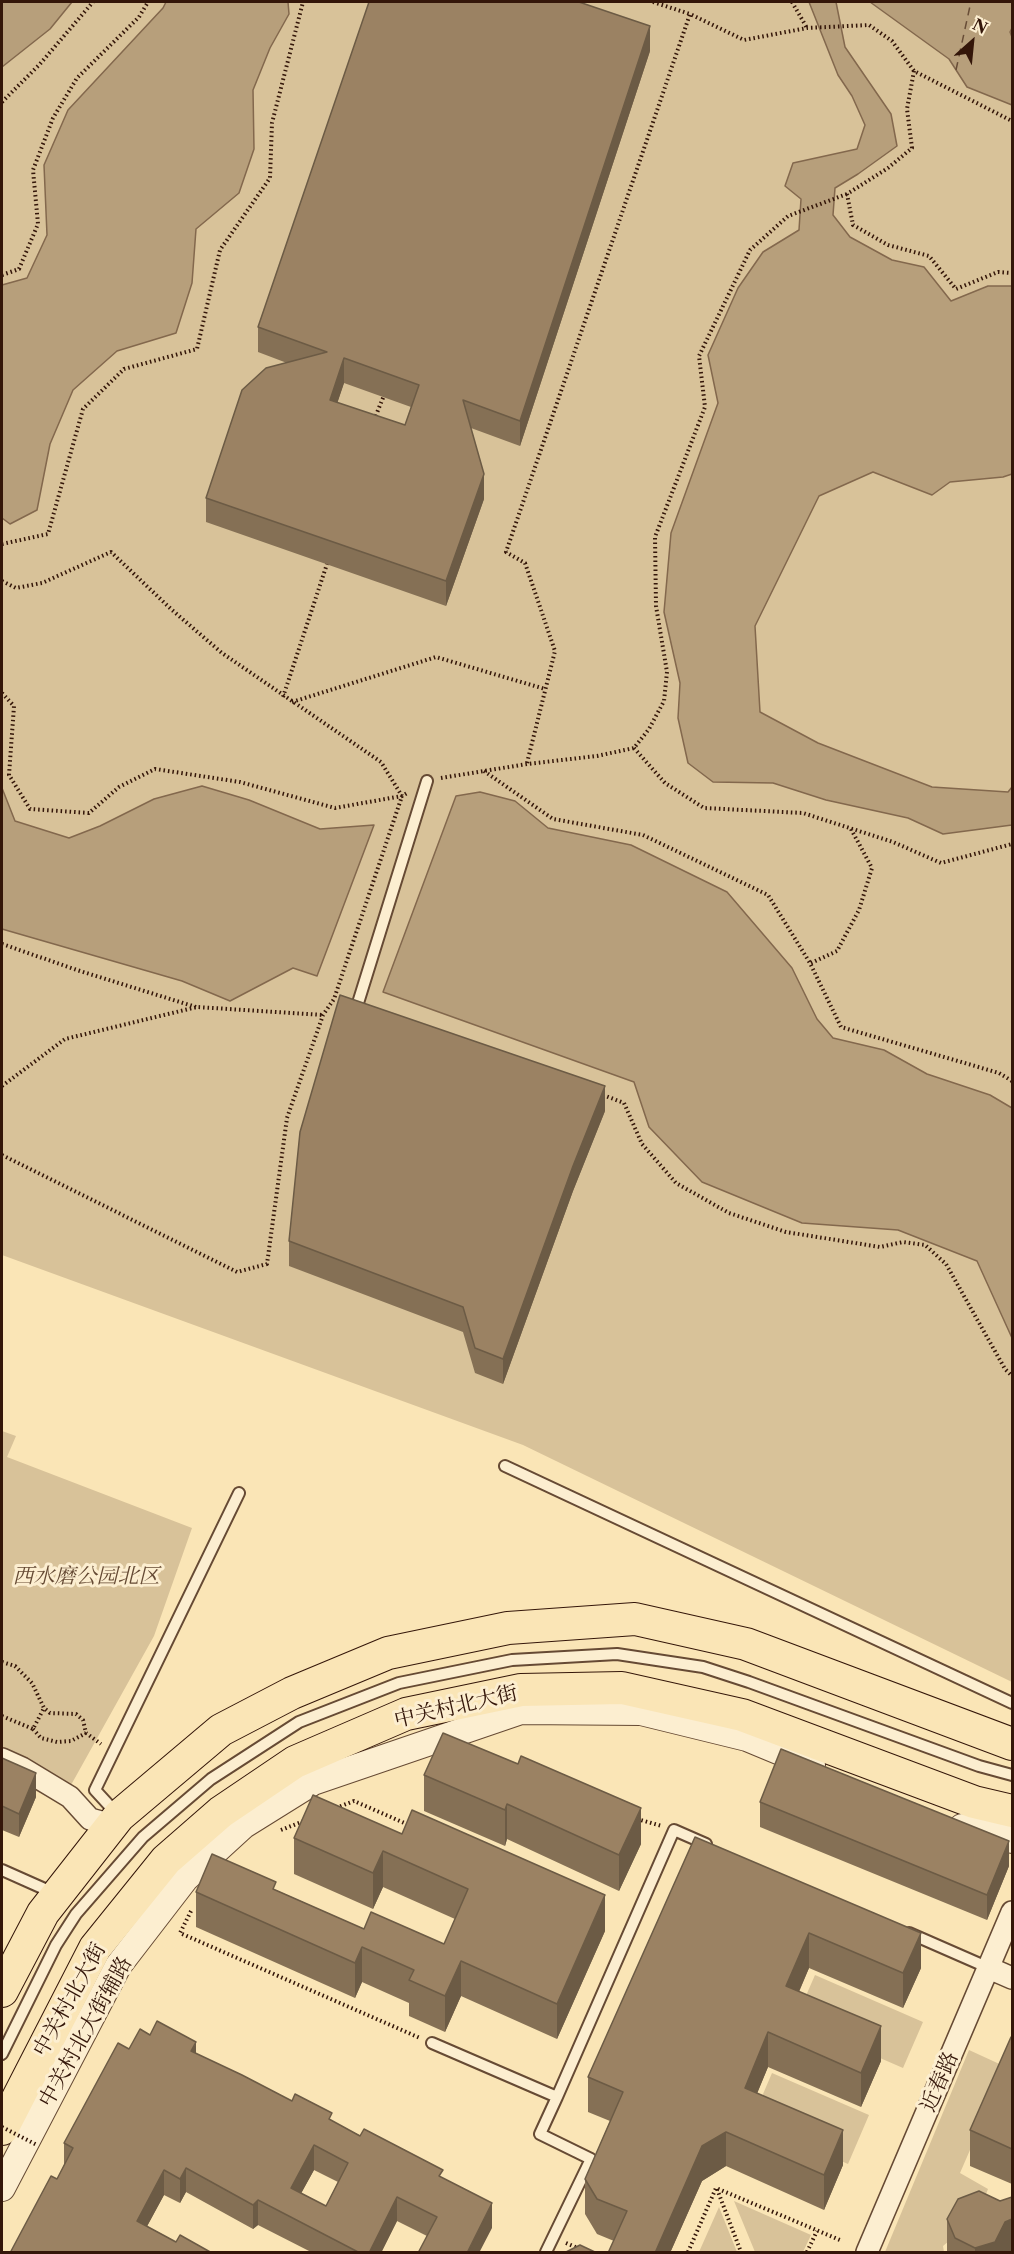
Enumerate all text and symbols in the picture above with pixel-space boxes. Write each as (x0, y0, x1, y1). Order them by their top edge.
north arrow (942, 12, 1002, 72)
text: N (969, 14, 991, 38)
park label: 西水磨公园北区 (13, 1564, 159, 1590)
street label: 中关村北大街 (392, 1681, 520, 1733)
street label: 中关村北大街 (28, 1939, 112, 2061)
street label: 中关村北大街辅路 (34, 1952, 138, 2112)
street label: 近春路 (916, 2048, 964, 2116)

